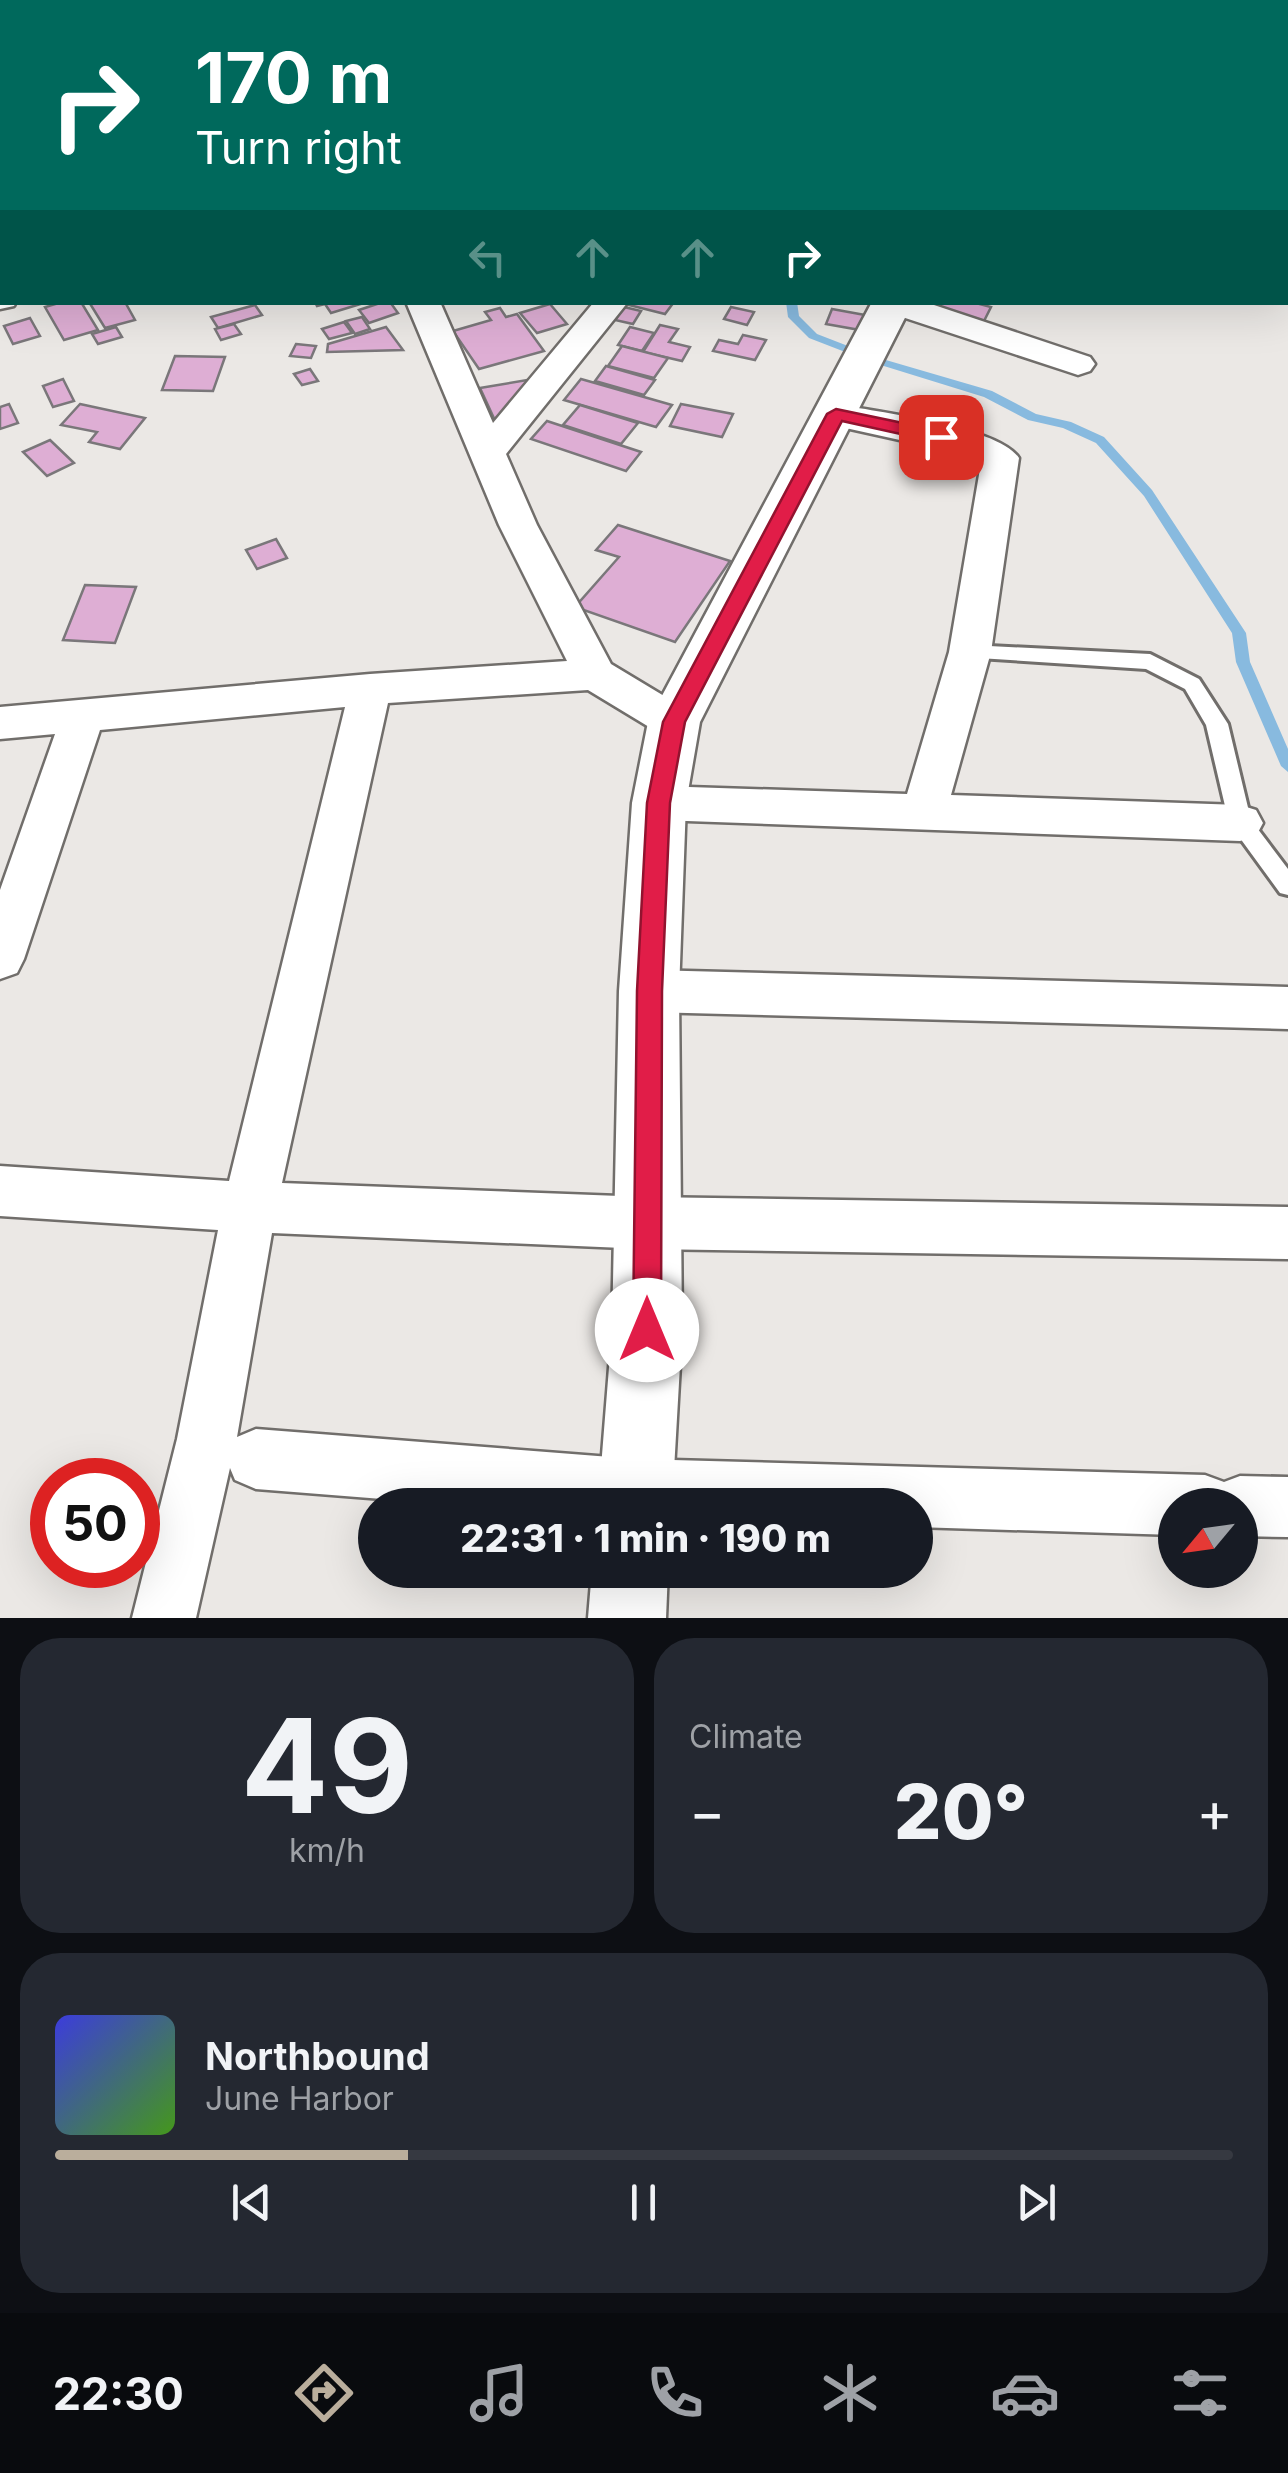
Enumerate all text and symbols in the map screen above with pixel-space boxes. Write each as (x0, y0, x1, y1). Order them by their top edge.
text: 170 m (195, 35, 392, 120)
icon: right (30, 40, 160, 170)
text: Turn right (195, 120, 402, 175)
icon: left (460, 230, 515, 285)
icon: ahead (565, 230, 620, 285)
icon: ahead (670, 230, 725, 285)
icon: right (775, 230, 830, 285)
pin (899, 395, 984, 480)
icon: arrive (914, 410, 969, 465)
position arrow (595, 1278, 699, 1382)
speed limit sign: 50 (30, 1458, 160, 1588)
north arrow (1158, 1488, 1258, 1588)
map controls (1158, 1488, 1258, 1588)
text: 22:31 · 1 min · 190 m (460, 1515, 831, 1561)
text: 49 (241, 1687, 413, 1844)
text: Climate (689, 1717, 803, 1756)
text: 20° (894, 1766, 1028, 1857)
text: − (689, 1779, 725, 1845)
text: + (1197, 1779, 1233, 1845)
text: km/h (289, 1831, 365, 1870)
text: Northbound (205, 2033, 430, 2079)
text: June Harbor (205, 2079, 394, 2118)
icon: previous (224, 2175, 279, 2230)
icon: pause (616, 2175, 671, 2230)
icon: next (1009, 2175, 1064, 2230)
icon: directions (289, 2358, 359, 2428)
icon: music (464, 2358, 534, 2428)
icon: phone (640, 2358, 710, 2428)
icon: climate (815, 2358, 885, 2428)
icon: car (990, 2358, 1060, 2428)
icon: filters (1165, 2358, 1235, 2428)
text: 22:30 (53, 2366, 184, 2421)

